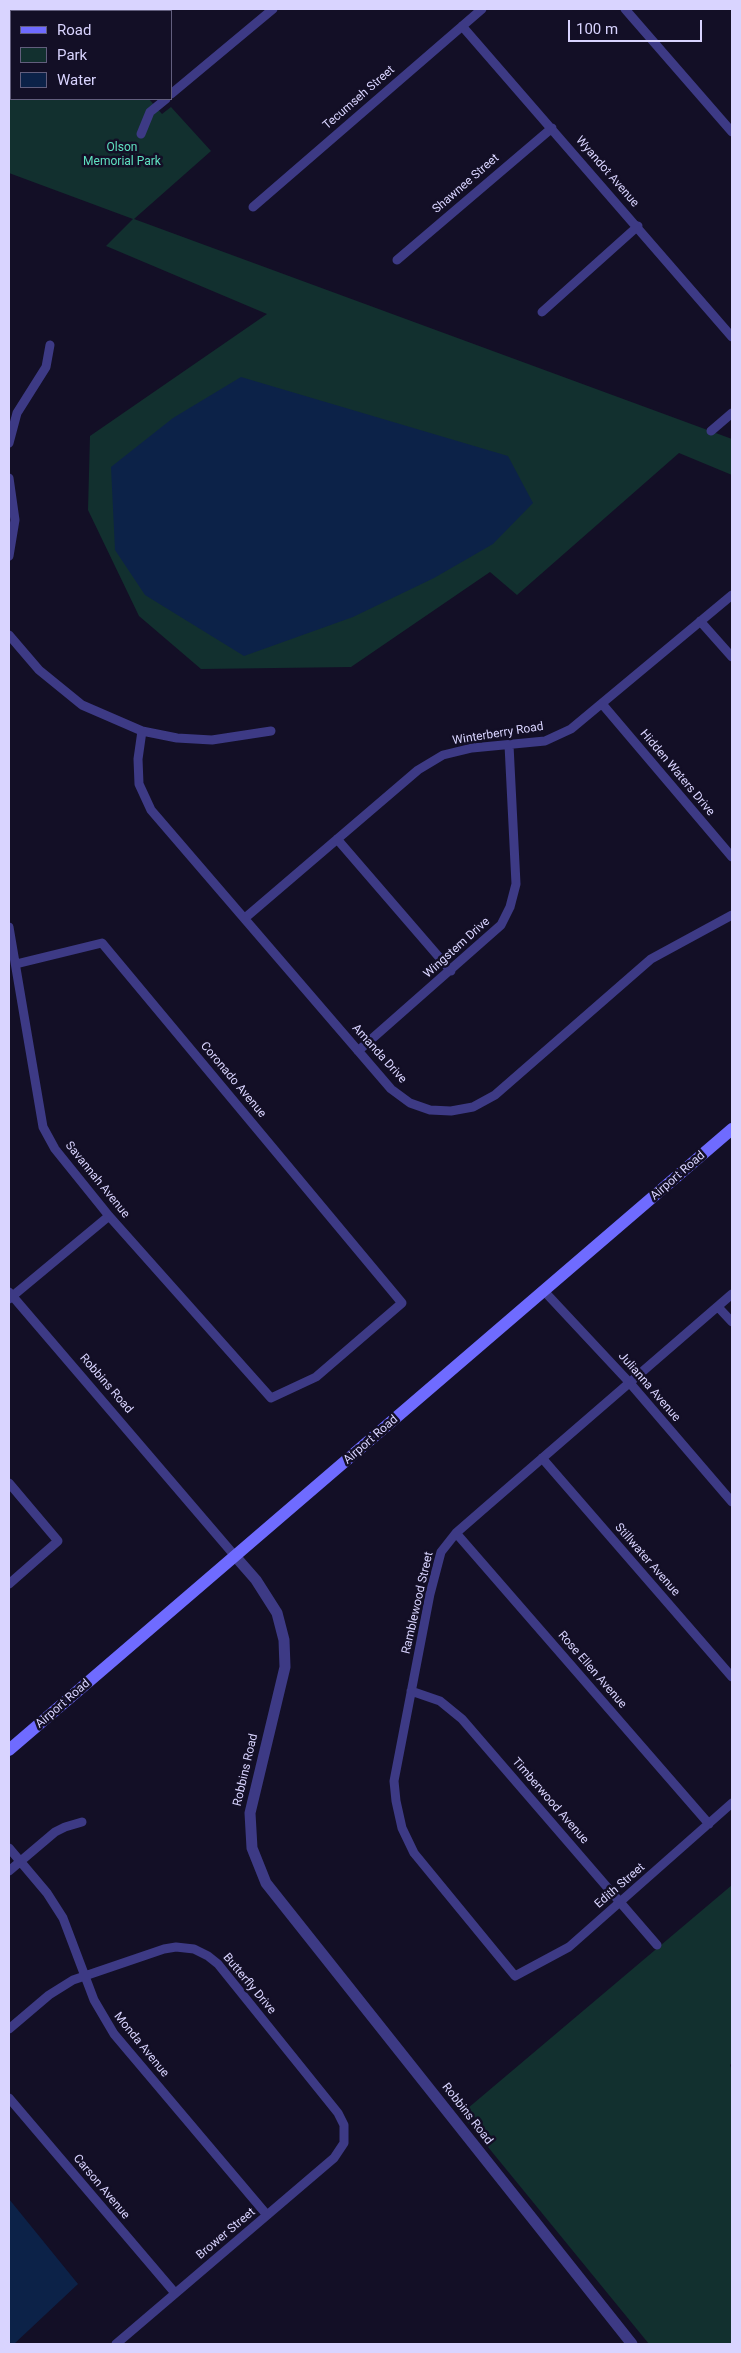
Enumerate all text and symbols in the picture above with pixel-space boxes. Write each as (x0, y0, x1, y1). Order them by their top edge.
legend (10, 10, 172, 100)
scale bar (571, 10, 705, 42)
text: 100 m (576, 20, 618, 38)
text: Road (57, 21, 91, 39)
text: Park (57, 46, 87, 64)
street label: Tecumseh Street (320, 63, 398, 133)
text: Water (57, 71, 96, 89)
street label: Wyandot Avenue (572, 134, 642, 210)
park label: Olson Memorial Park (83, 141, 161, 169)
street label: Shawnee Street (430, 151, 502, 217)
street label: Winterberry Road (451, 720, 545, 748)
street label: Hidden Waters Drive (637, 727, 717, 819)
street label: Wingstem Drive (421, 915, 493, 981)
street label: Amanda Drive (349, 1021, 409, 1087)
street label: Coronado Avenue (197, 1039, 269, 1121)
street label: Savannah Avenue (62, 1139, 132, 1221)
street label: Airport Road (648, 1149, 708, 1203)
street label: Julianna Avenue (615, 1349, 683, 1425)
street label: Robbins Road (76, 1351, 136, 1417)
street label: Airport Road (341, 1413, 401, 1467)
street label: Stillwater Avenue (611, 1521, 683, 1599)
street label: Ramblewood Street (399, 1550, 437, 1656)
street label: Rose Ellen Avenue (555, 1628, 629, 1712)
street label: Airport Road (33, 1677, 93, 1731)
street label: Robbins Road (231, 1732, 261, 1808)
street label: Timberwood Avenue (509, 1755, 591, 1847)
street label: Edith Street (592, 1860, 648, 1912)
street label: Butterfly Drive (219, 1951, 279, 2017)
street label: Monda Avenue (110, 2010, 172, 2080)
street label: Robbins Road (439, 2080, 495, 2148)
street label: Carson Avenue (70, 2152, 132, 2222)
street label: Brower Street (194, 2205, 258, 2263)

